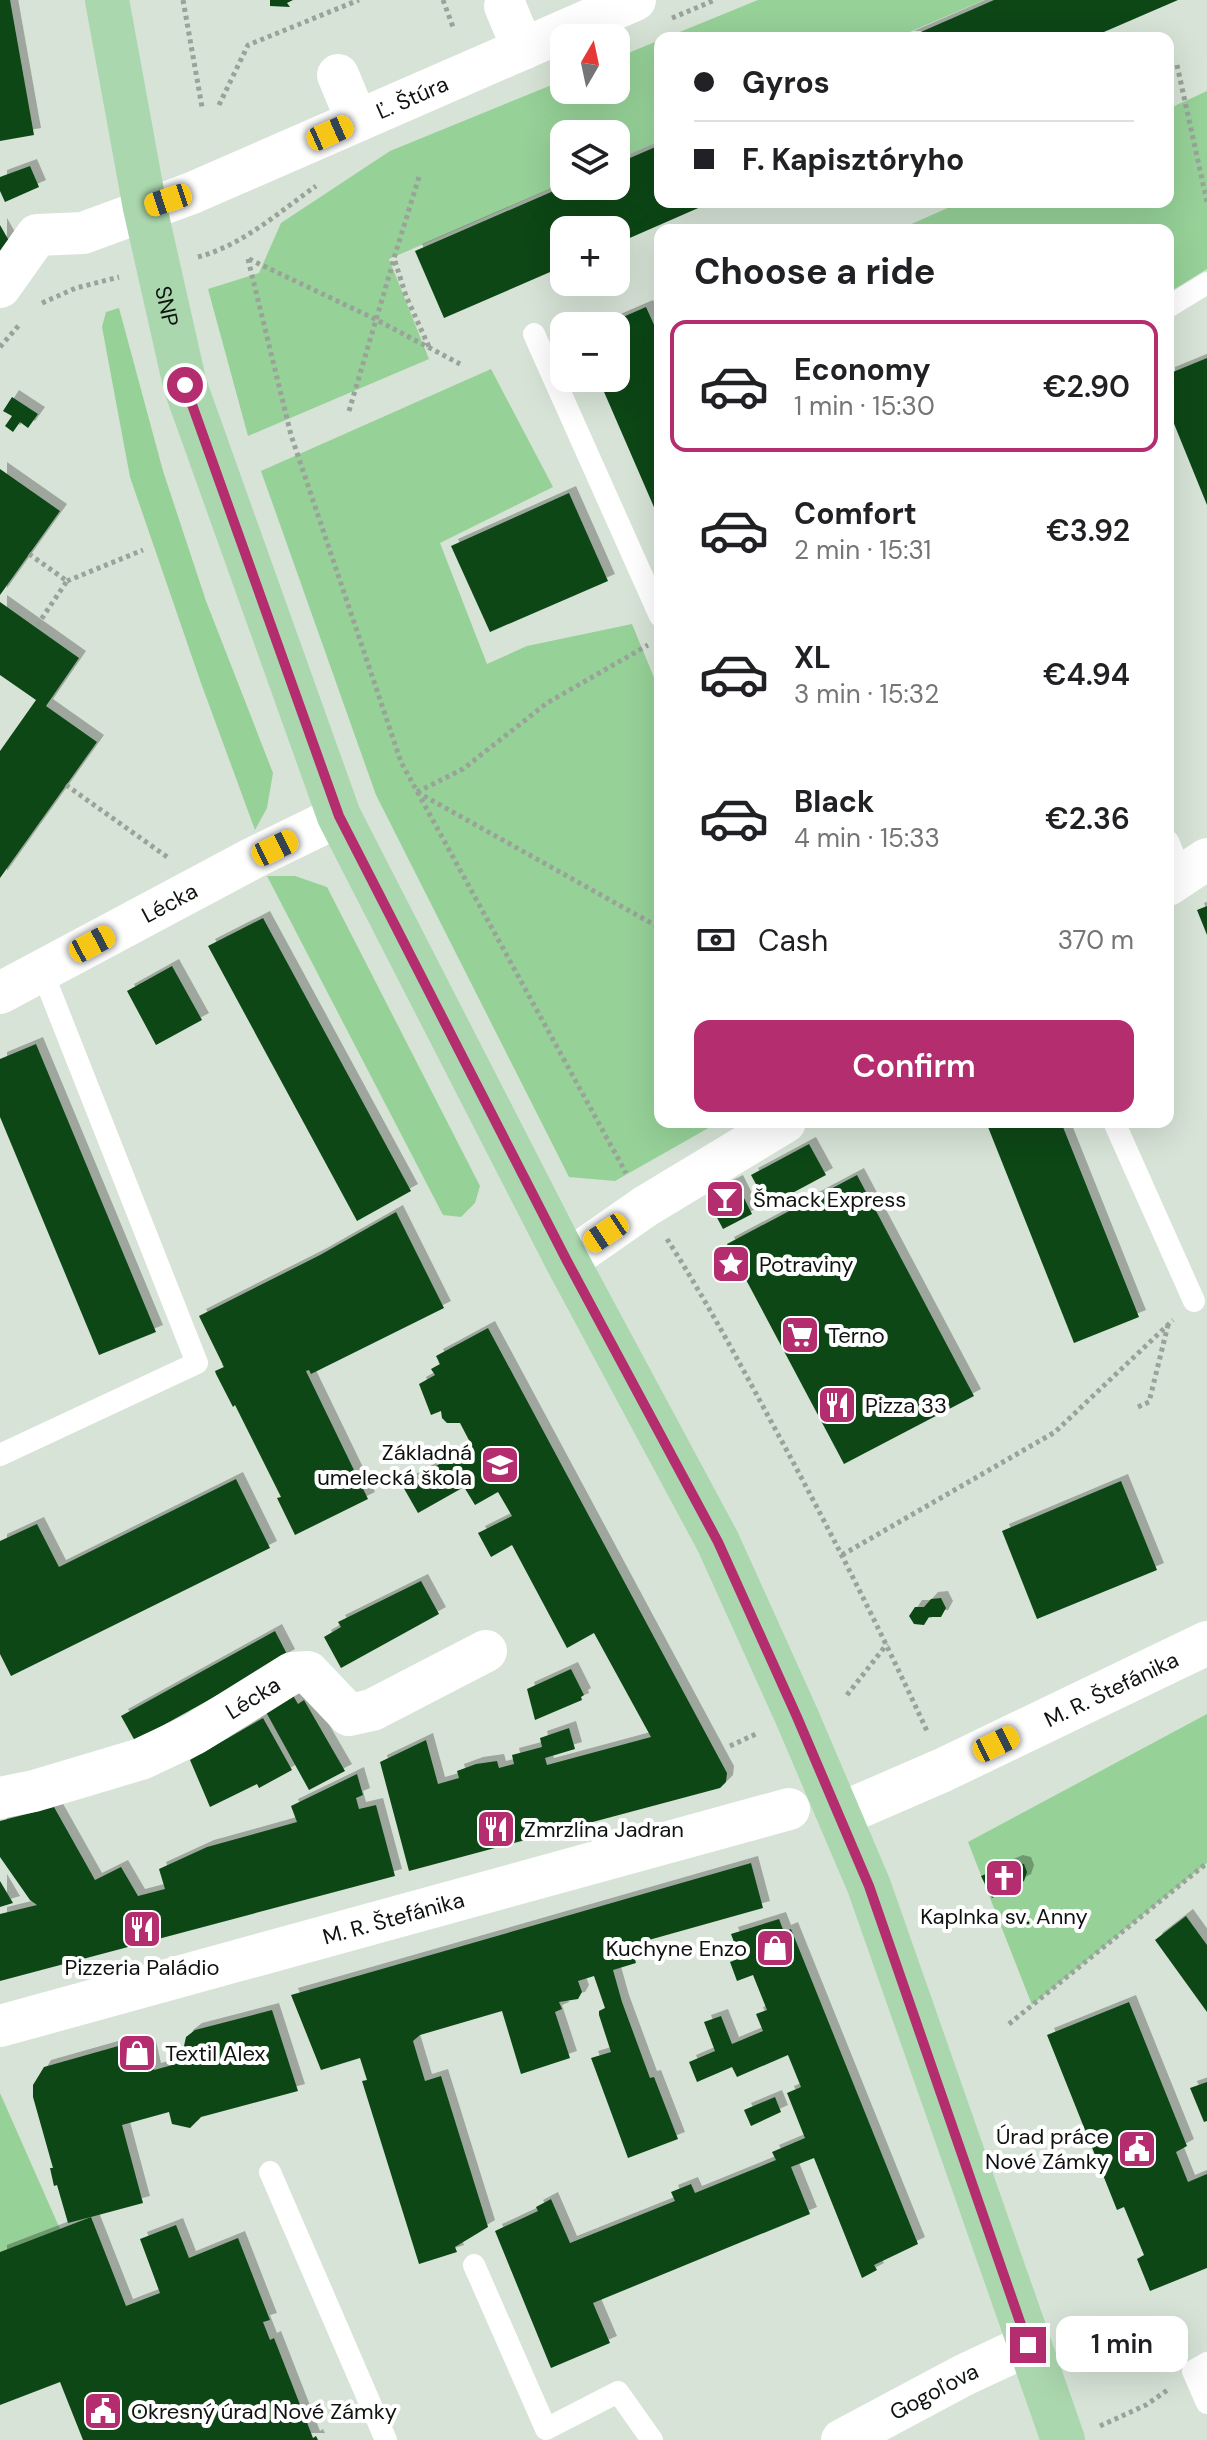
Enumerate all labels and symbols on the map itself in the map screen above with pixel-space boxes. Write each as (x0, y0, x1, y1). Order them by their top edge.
north arrow (550, 24, 630, 104)
street label: Ľ. Štúra (371, 69, 453, 126)
car (303, 112, 357, 154)
car (141, 181, 195, 219)
street label: SNP (149, 283, 186, 329)
route start (167, 367, 203, 403)
car (248, 827, 302, 869)
street label: Lécka (136, 876, 202, 929)
car (65, 922, 119, 966)
bar icon: Šmack Express (704, 1178, 746, 1220)
place label: Šmack Express (753, 1185, 906, 1214)
car (579, 1210, 633, 1256)
place icon: Potraviny (710, 1243, 752, 1285)
place label: Potraviny (759, 1250, 853, 1279)
supermarket icon: Terno (779, 1314, 821, 1356)
place label: Terno (828, 1321, 885, 1350)
restaurant icon: Pizza 33 (816, 1384, 858, 1426)
place label: Pizza 33 (865, 1391, 947, 1420)
place label: Základná umelecká škola (317, 1438, 472, 1492)
school or university icon: Základná umelecká škola (479, 1444, 521, 1486)
street label: M. R. Štefánika (1039, 1644, 1183, 1734)
street label: Lécka (220, 1670, 285, 1725)
car (969, 1723, 1023, 1765)
restaurant icon: Zmrzlina Jadran (475, 1808, 517, 1850)
place label: Zmrzlina Jadran (524, 1815, 684, 1844)
church icon: Kaplnka sv. Anny (983, 1857, 1025, 1899)
street label: M. R. Štefánika (319, 1885, 467, 1951)
place label: Kaplnka sv. Anny (920, 1902, 1088, 1931)
restaurant icon: Pizzeria Paládio (121, 1908, 163, 1950)
shop icon: Kuchyne Enzo (754, 1927, 796, 1969)
place label: Kuchyne Enzo (606, 1934, 747, 1963)
place label: Pizzeria Paládio (64, 1953, 220, 1982)
shop icon: Textil Alex (116, 2032, 158, 2074)
place label: Textil Alex (165, 2039, 265, 2068)
place label: Úrad práce Nové Zámky (985, 2122, 1109, 2176)
public building icon: Úrad práce Nové Zámky (1116, 2128, 1158, 2170)
callout: 1 min (1056, 2317, 1188, 2373)
route end (1010, 2327, 1046, 2363)
street label: Gogoľova (884, 2356, 983, 2427)
public building icon: Okresný úrad Nové Zámky (82, 2390, 124, 2432)
place label: Okresný úrad Nové Zámky (131, 2397, 397, 2426)

